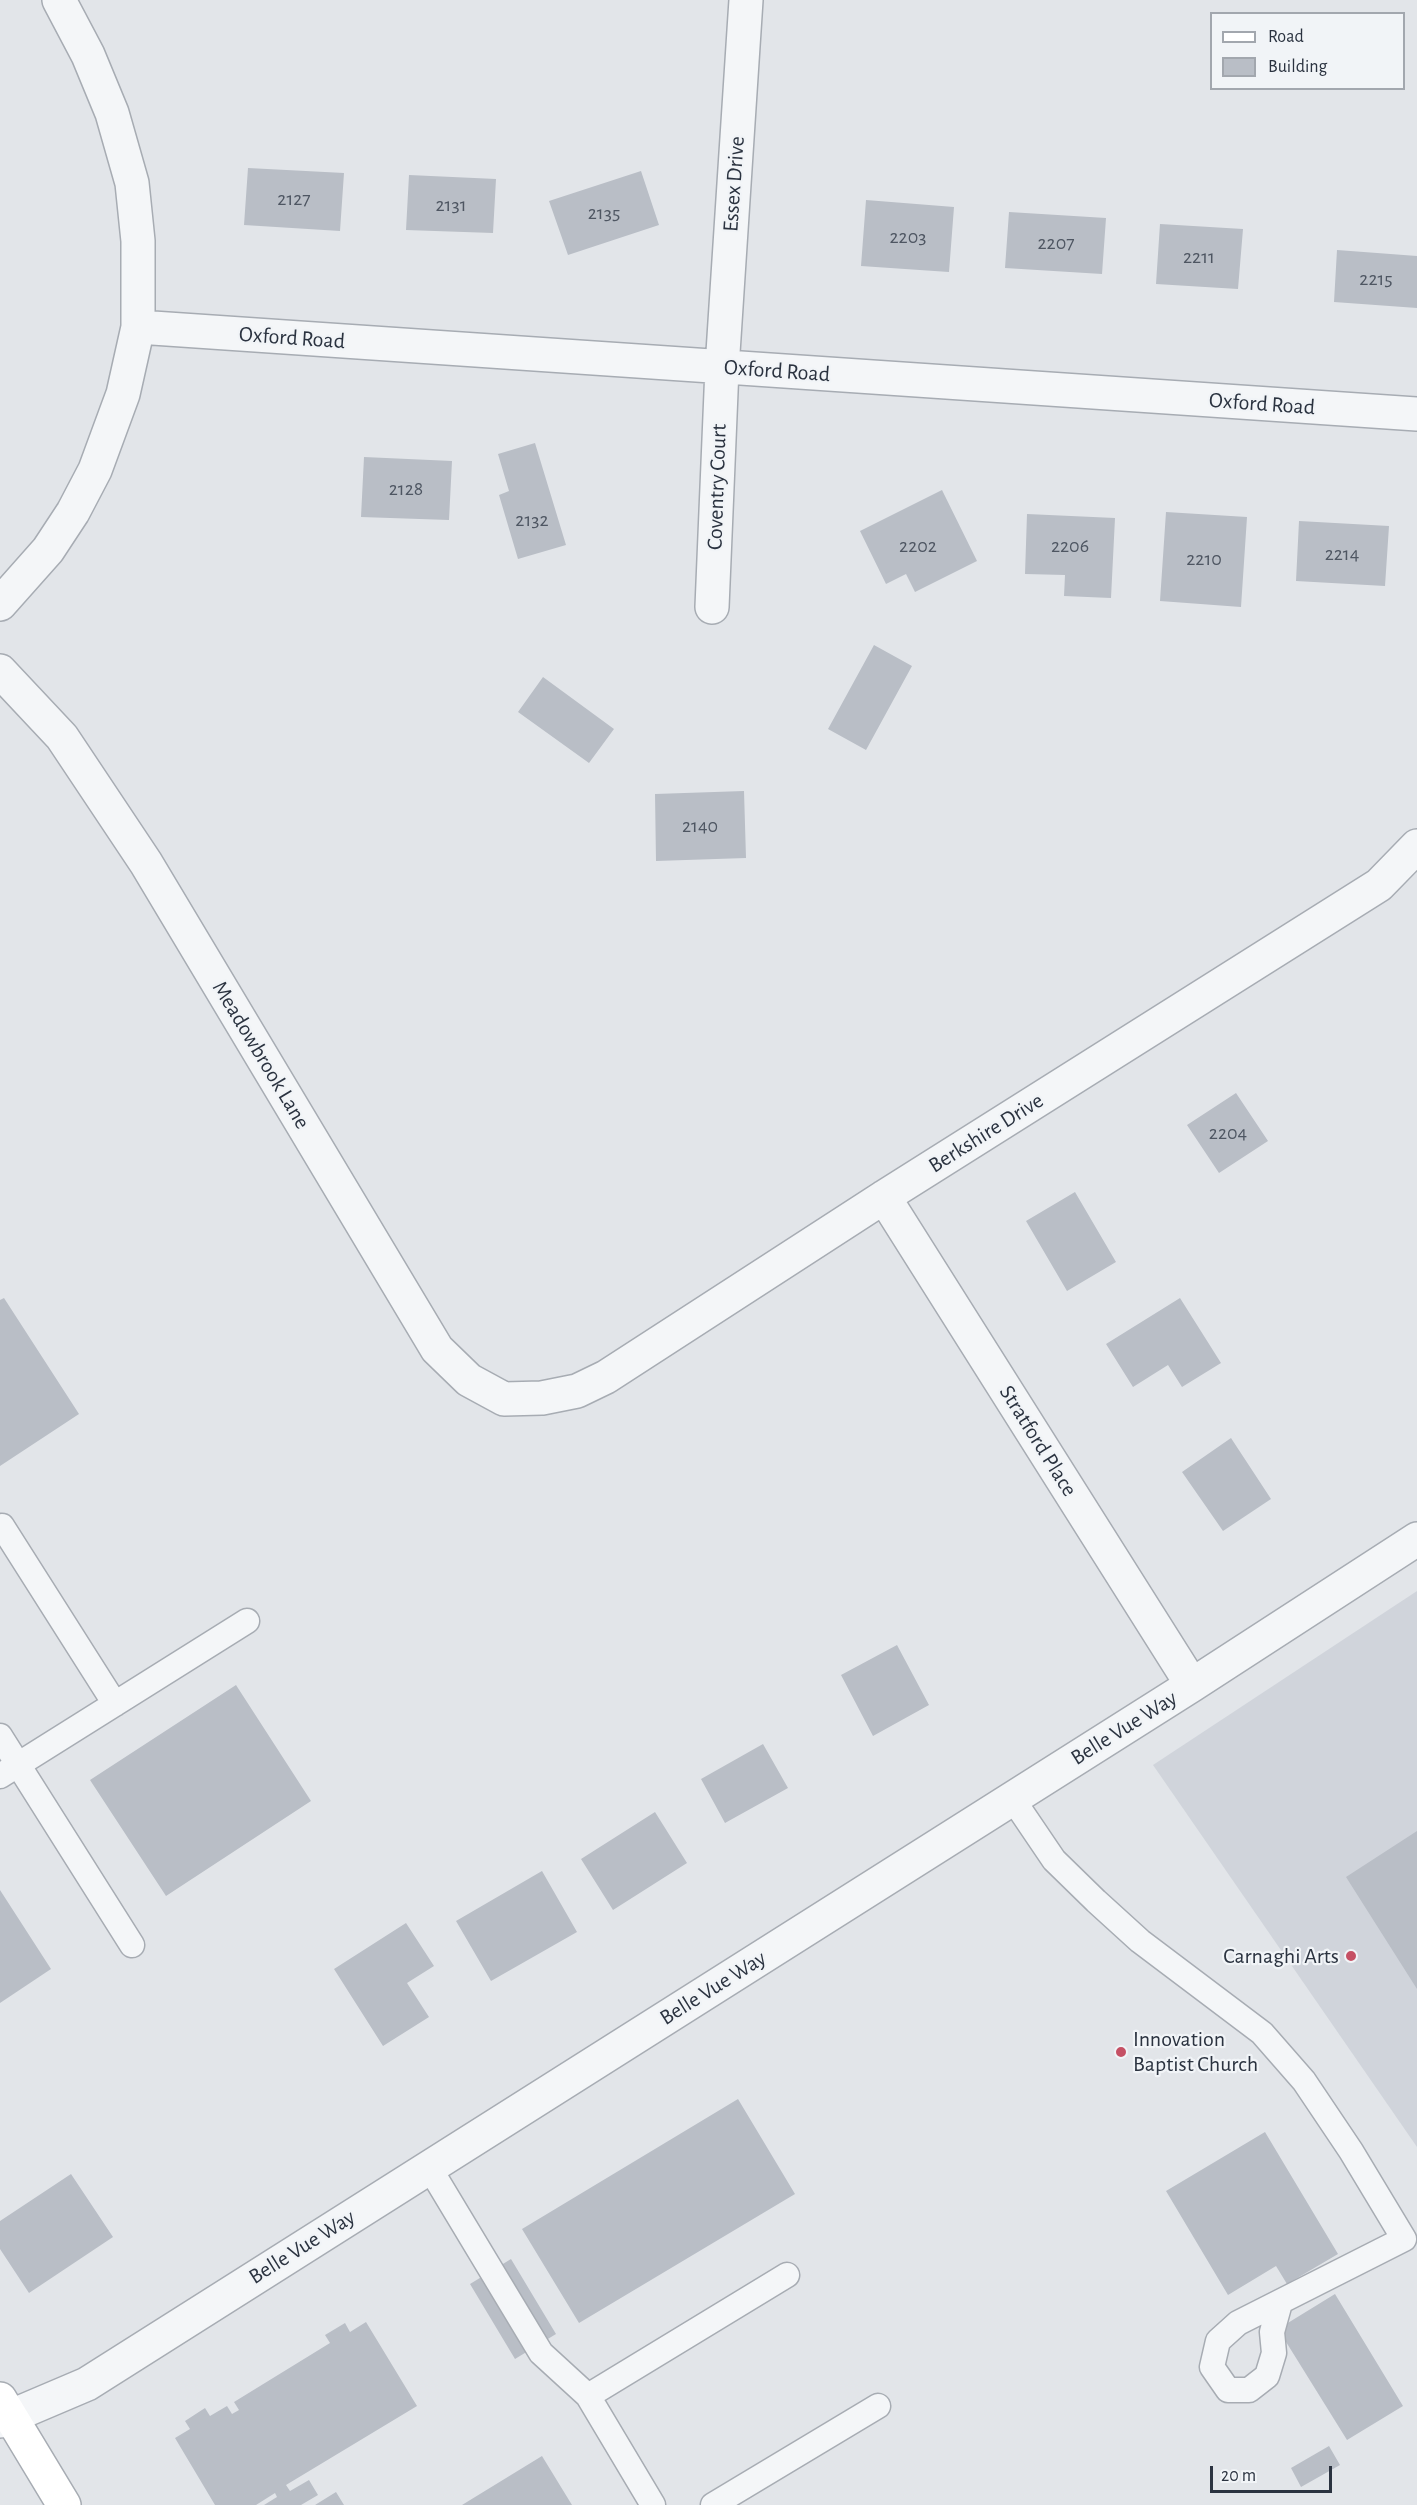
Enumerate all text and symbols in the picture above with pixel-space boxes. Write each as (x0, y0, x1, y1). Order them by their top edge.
legend (1210, 12, 1405, 90)
text: Road (1268, 28, 1304, 46)
text: Building (1268, 58, 1327, 76)
street label: Essex Drive (717, 135, 751, 233)
house number: 2127 (277, 187, 311, 211)
house number: 2131 (435, 193, 467, 217)
house number: 2135 (588, 201, 620, 225)
house number: 2203 (890, 225, 926, 249)
house number: 2207 (1037, 231, 1075, 255)
house number: 2211 (1183, 245, 1215, 269)
house number: 2215 (1359, 267, 1393, 291)
street label: Oxford Road (238, 321, 346, 355)
street label: Oxford Road (723, 354, 831, 388)
street label: Oxford Road (1208, 387, 1316, 421)
street label: Coventry Court (702, 423, 732, 551)
house number: 2128 (389, 477, 423, 501)
house number: 2132 (515, 508, 549, 532)
house number: 2202 (899, 534, 937, 558)
house number: 2206 (1051, 534, 1089, 558)
house number: 2214 (1325, 542, 1359, 566)
house number: 2210 (1186, 547, 1222, 571)
house number: 2140 (682, 814, 718, 838)
street label: Meadowbrook Lane (206, 976, 316, 1134)
street label: Berkshire Drive (924, 1087, 1048, 1179)
house number: 2204 (1209, 1121, 1247, 1145)
street label: Stratford Place (993, 1381, 1083, 1501)
street label: Belle Vue Way (1066, 1685, 1182, 1771)
place label: Carnaghi Arts (1223, 1943, 1339, 1969)
street label: Belle Vue Way (655, 1945, 771, 2031)
marker: Carnaghi Arts (1344, 1949, 1358, 1963)
place label: Innovation Baptist Church (1133, 2026, 1258, 2078)
marker: Innovation Baptist Church (1114, 2045, 1128, 2059)
street label: Belle Vue Way (244, 2204, 360, 2290)
scale bar (1213, 2454, 1334, 2492)
text: 20 m (1221, 2467, 1256, 2485)

